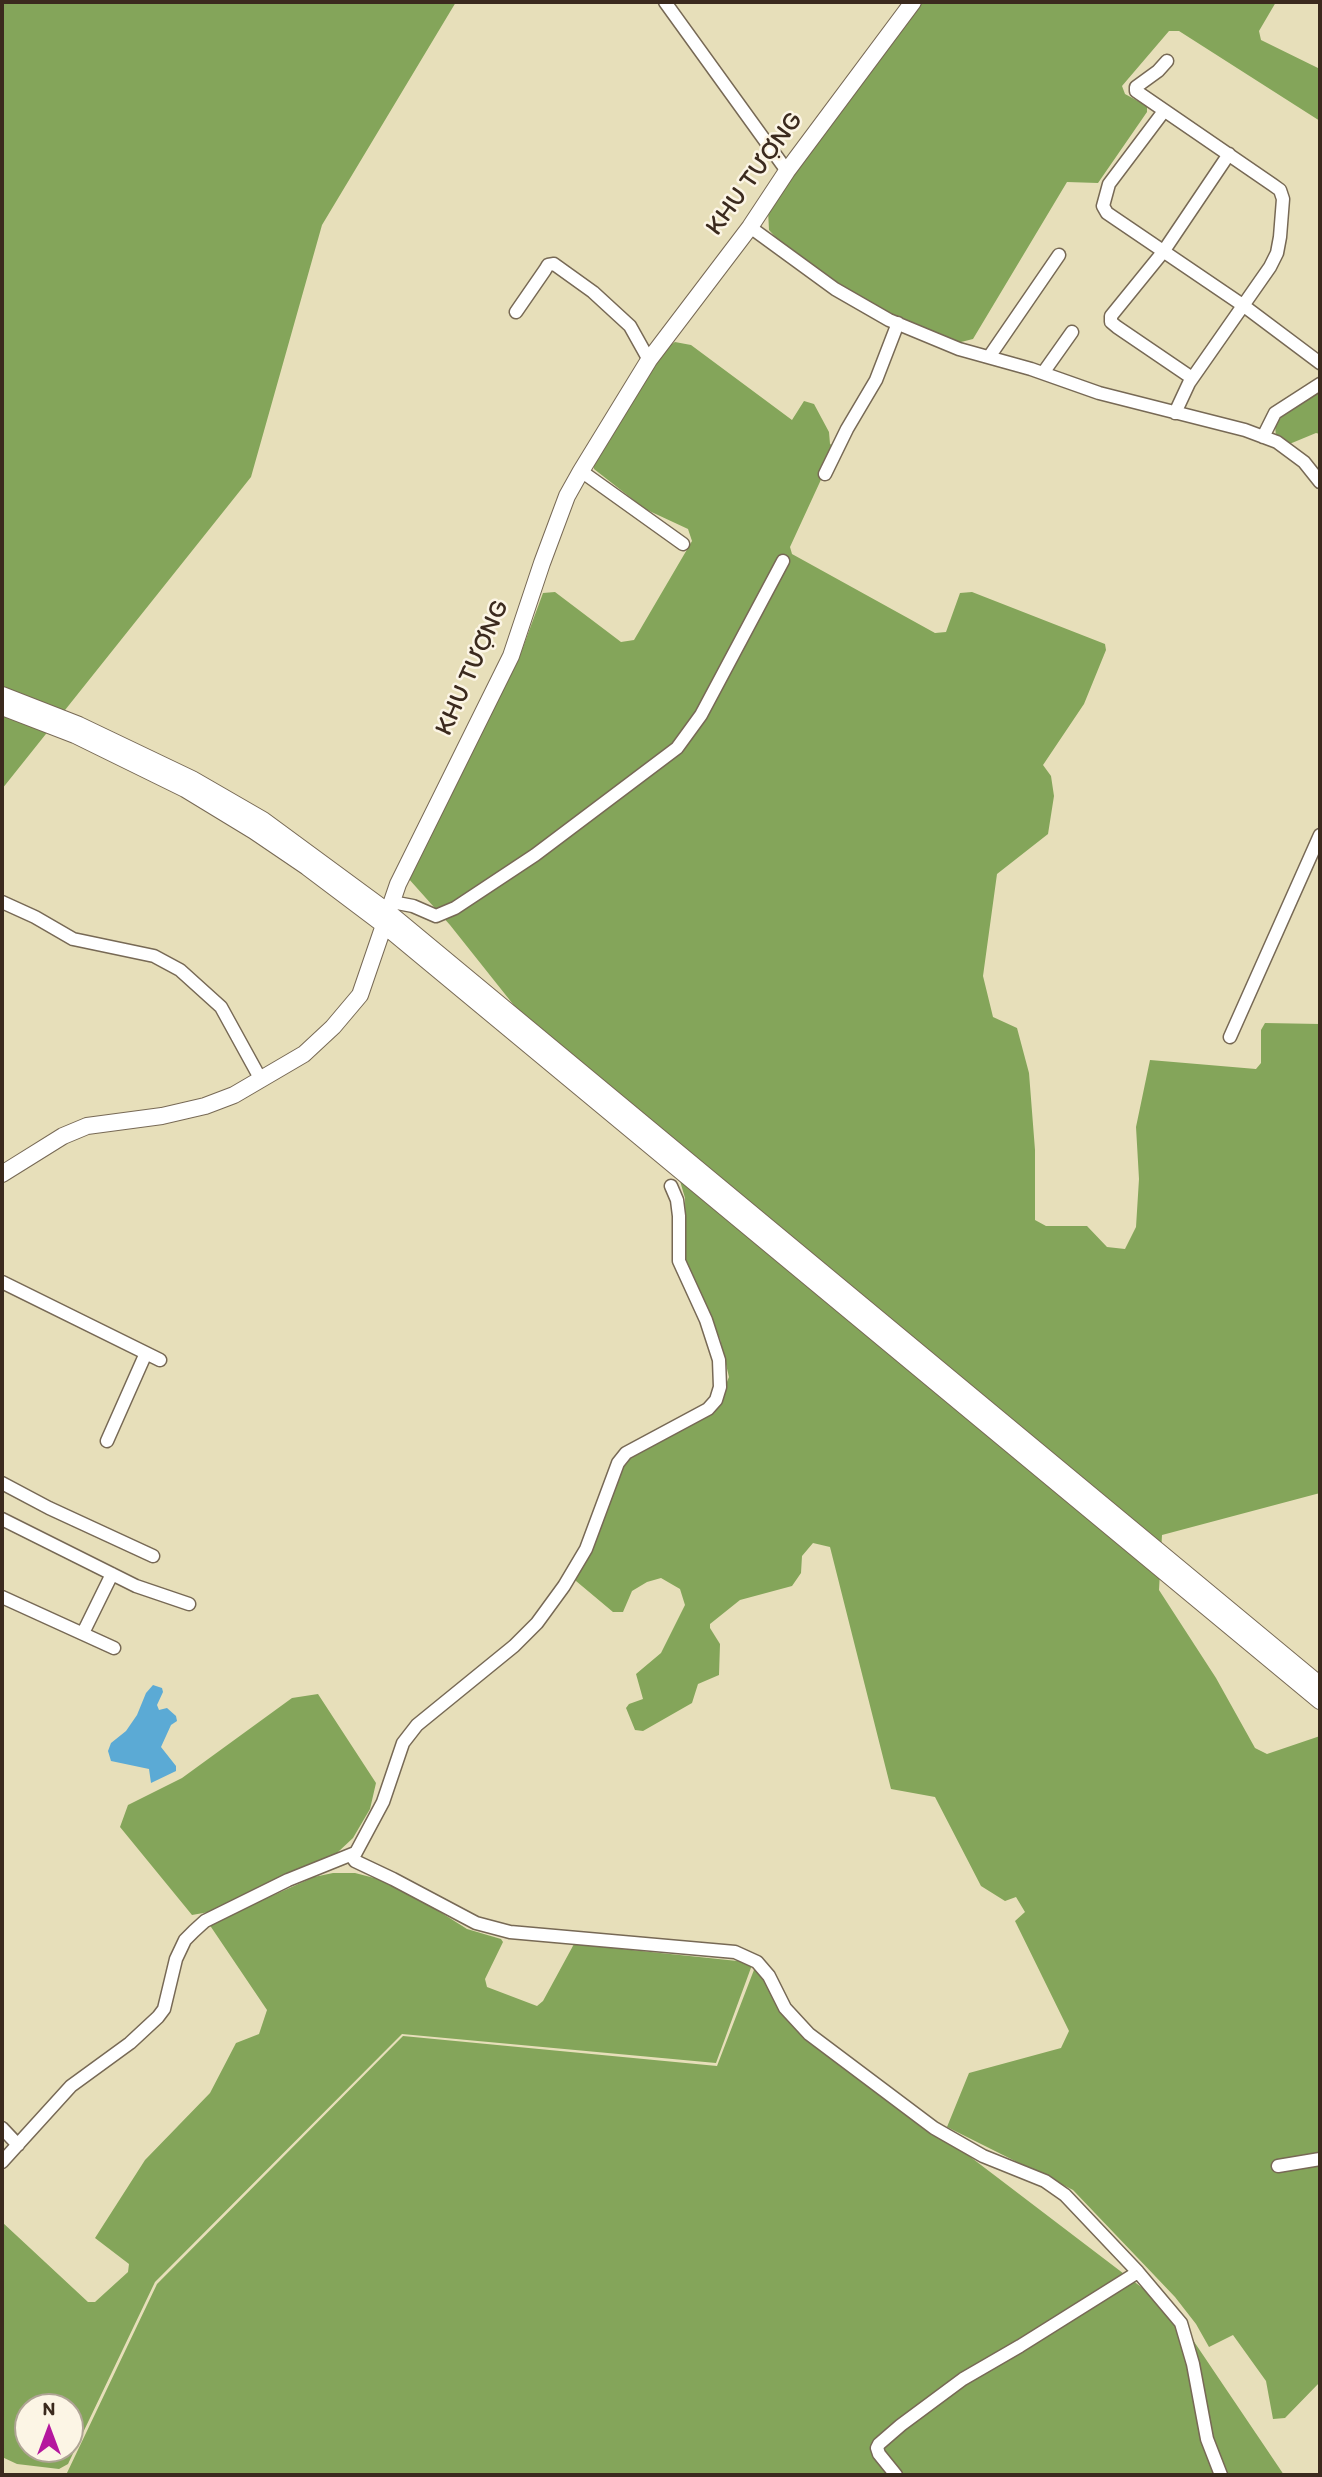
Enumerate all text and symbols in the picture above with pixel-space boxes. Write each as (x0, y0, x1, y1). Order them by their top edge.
street label: KHU TƯỢNG (700, 106, 810, 242)
street label: KHU TƯỢNG (429, 595, 517, 741)
north arrow (14, 2393, 84, 2463)
text: N (43, 2397, 55, 2420)

